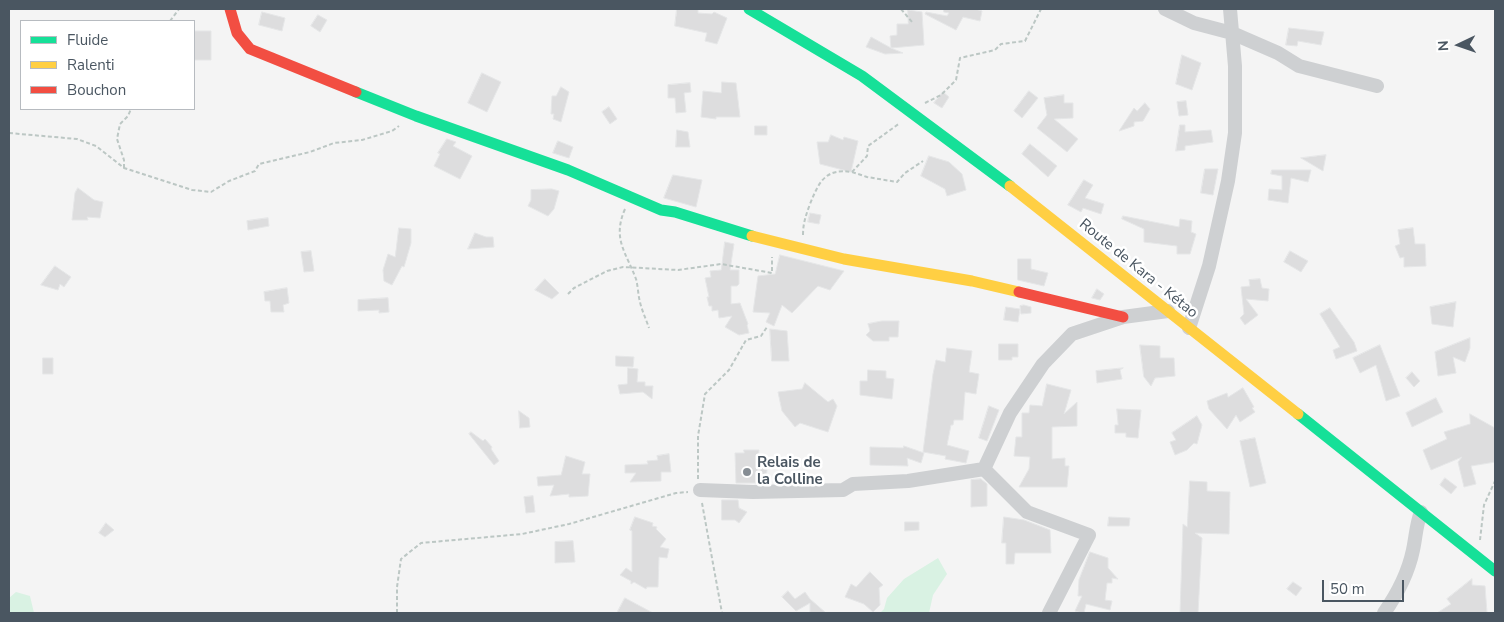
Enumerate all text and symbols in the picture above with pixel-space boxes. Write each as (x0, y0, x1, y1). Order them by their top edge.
legend (20, 20, 195, 110)
north arrow (1434, 20, 1484, 70)
text: Fluide (67, 30, 108, 50)
text: N (1434, 40, 1453, 52)
text: Ralenti (67, 55, 115, 75)
text: Bouchon (67, 80, 126, 100)
street label: Route de Kara - Kétao (1075, 216, 1201, 322)
place label: Relais de la Colline (757, 454, 823, 489)
marker: Relais de la Colline (741, 466, 753, 478)
scale bar (1324, 570, 1406, 602)
text: 50 m (1330, 579, 1365, 599)

